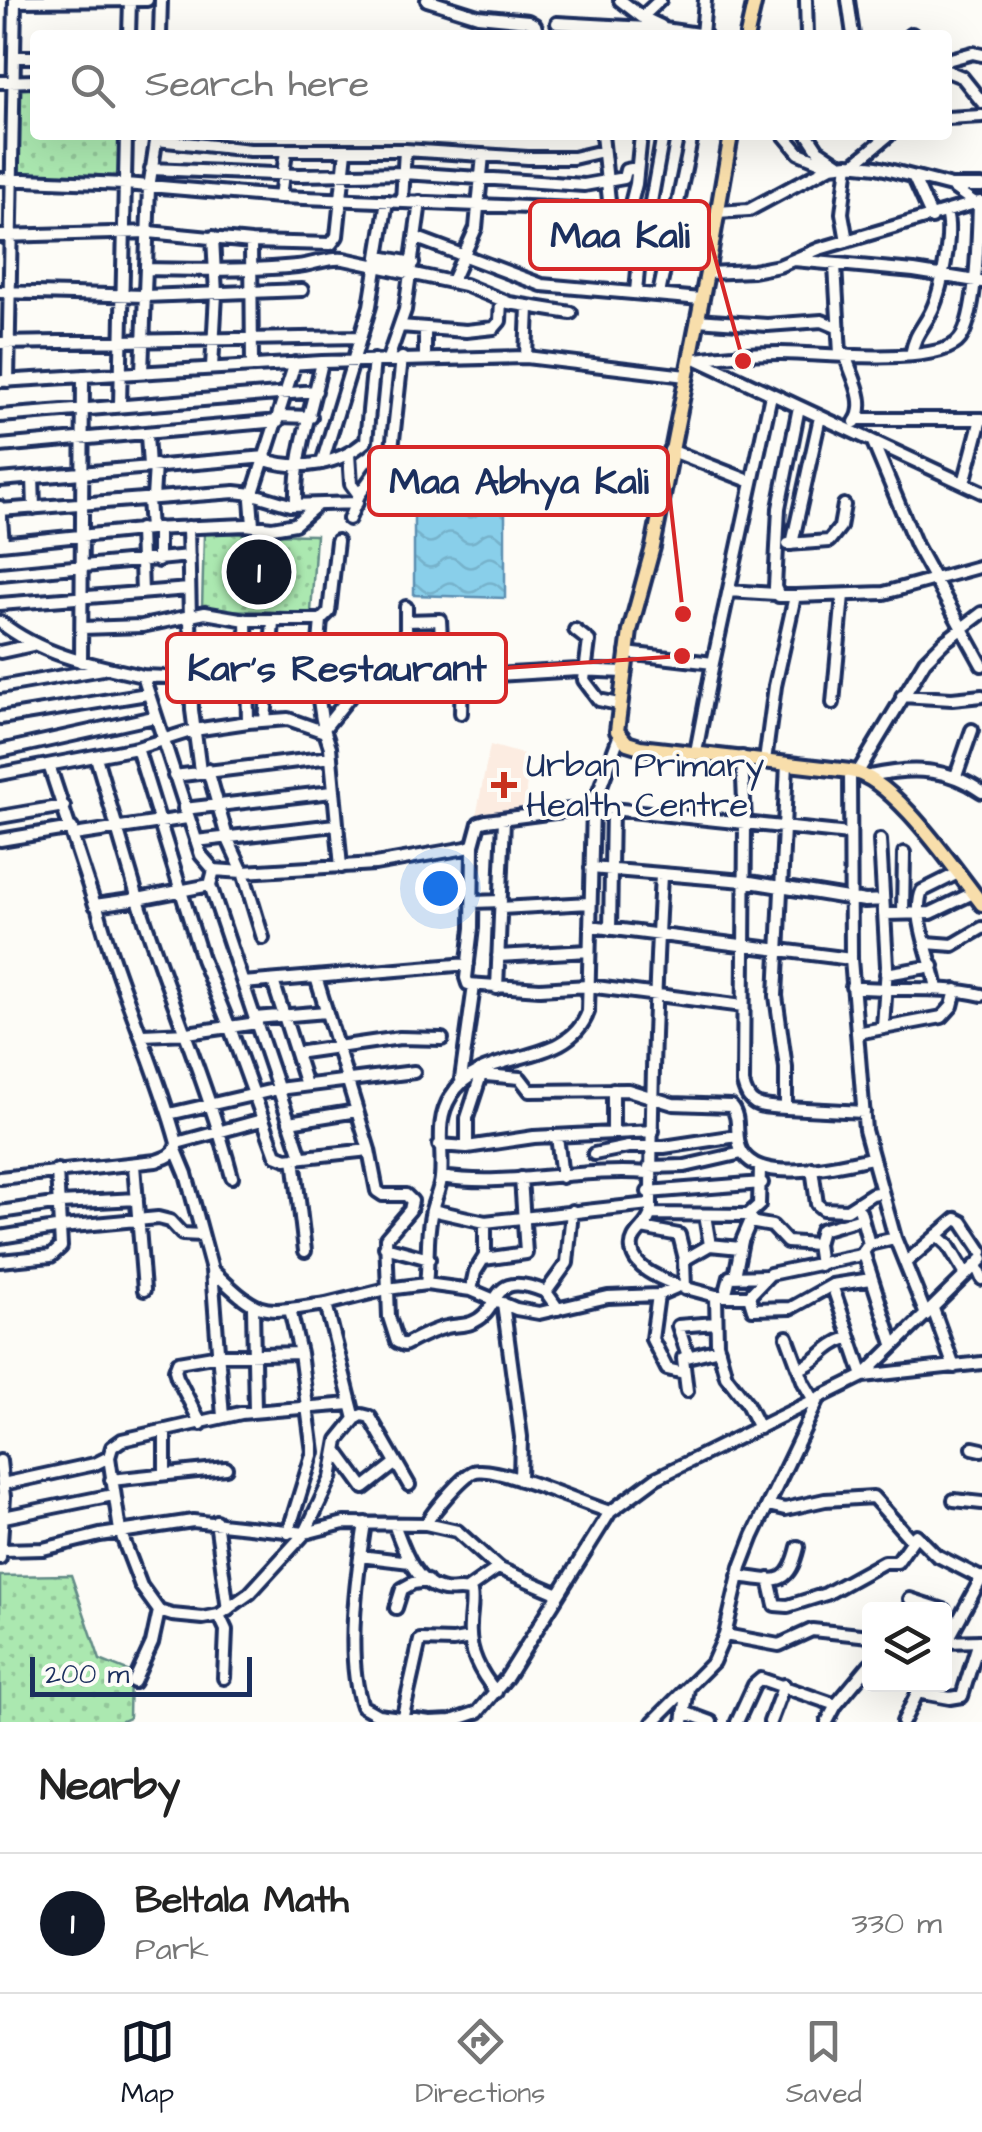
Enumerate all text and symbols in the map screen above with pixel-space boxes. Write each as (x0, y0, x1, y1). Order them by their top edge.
search box (30, 30, 952, 140)
icon: search (65, 58, 120, 113)
text: Search here (145, 59, 369, 111)
callout: Maa Kali (530, 201, 709, 269)
text: Maa Kali (550, 211, 690, 263)
callout: Maa Abhya Kali (369, 447, 668, 515)
text: Maa Abhya Kali (389, 457, 649, 511)
pin: 1 (226, 534, 292, 610)
callout: Kar's Restaurant (167, 634, 506, 702)
text: Kar's Restaurant (187, 644, 487, 696)
place label: Urban Primary Health Centre (526, 741, 764, 830)
marker: Urban Primary Health Centre (491, 772, 517, 798)
your location (415, 863, 466, 914)
map controls (862, 1602, 952, 1692)
button: layers (862, 1602, 952, 1692)
scale bar (30, 1652, 252, 1696)
text: 200 m (45, 1655, 129, 1694)
text: Nearby (40, 1758, 180, 1816)
text: Beltala Math (135, 1875, 349, 1927)
text: 1 (70, 1901, 75, 1946)
text: 330 m (852, 1901, 942, 1946)
text: Park (135, 1927, 209, 1972)
tab: Map (120, 2014, 175, 2113)
tab: Directions (415, 2014, 545, 2113)
tab: Saved (786, 2014, 862, 2113)

